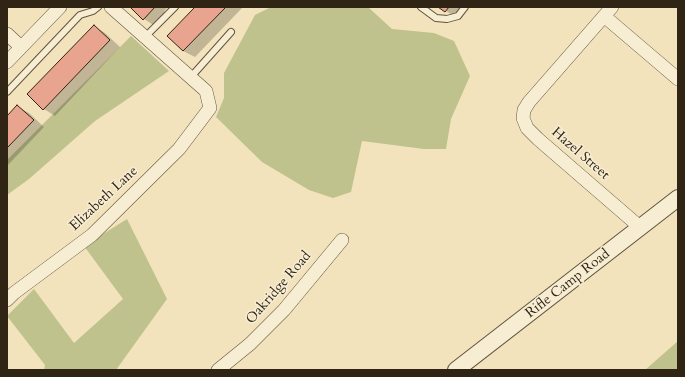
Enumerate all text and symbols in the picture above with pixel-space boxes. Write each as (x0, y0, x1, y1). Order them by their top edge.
street label: Hazel Street (548, 124, 612, 184)
street label: Elizabeth Lane (66, 163, 142, 235)
street label: Rifle Camp Road (523, 246, 613, 322)
street label: Oakridge Road (243, 248, 315, 328)

